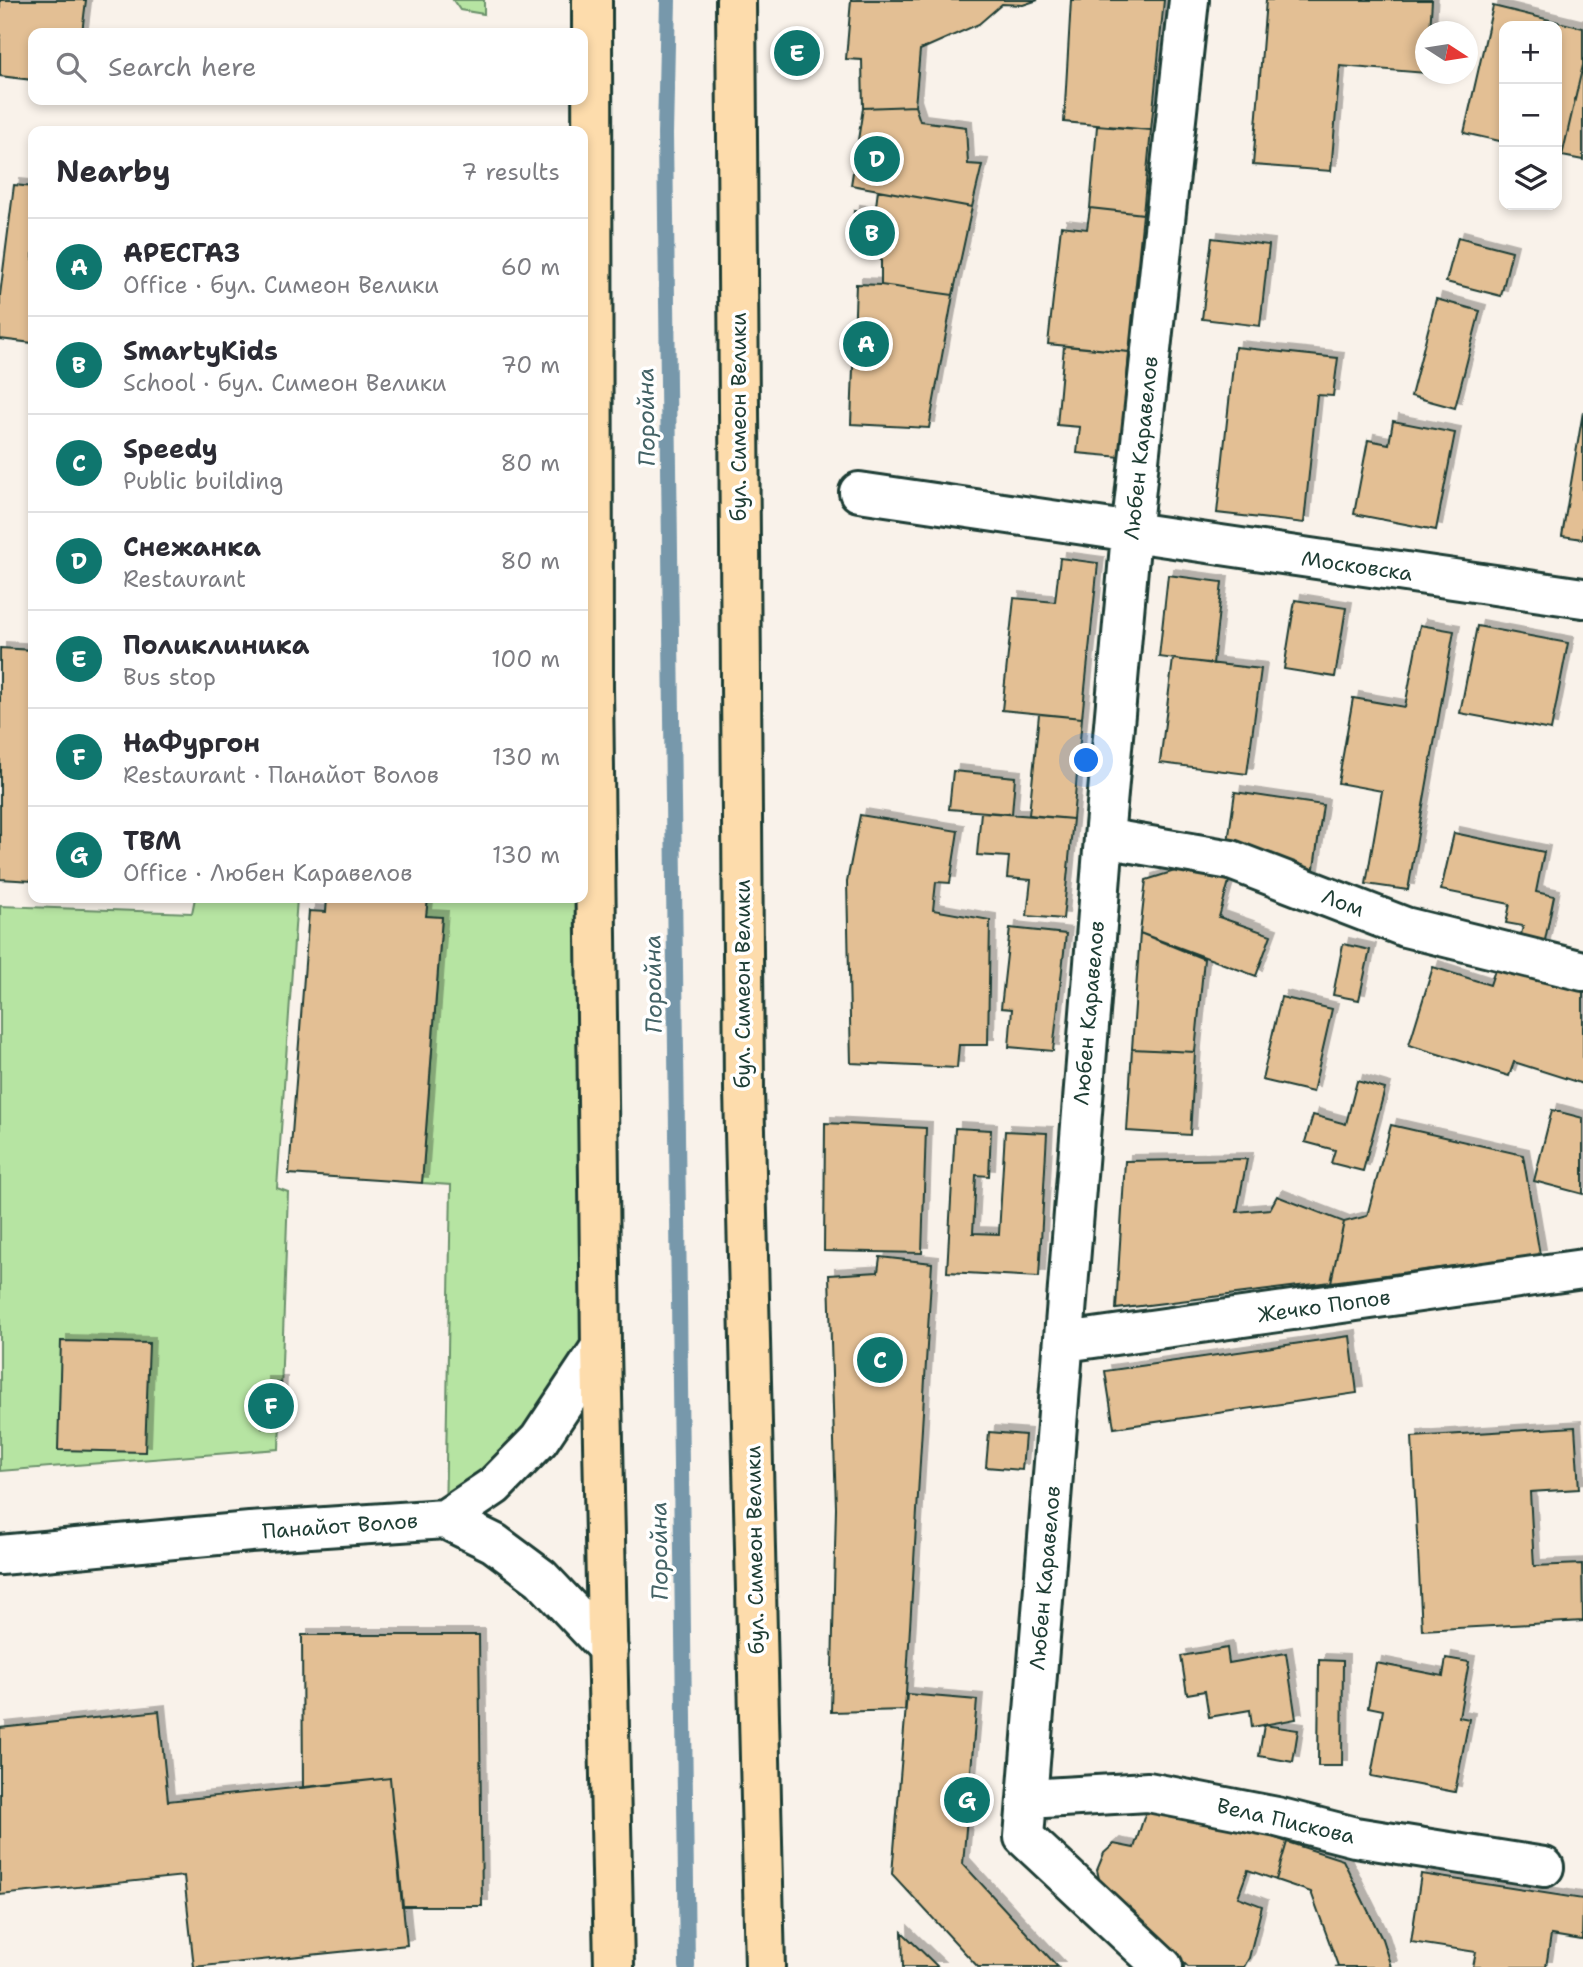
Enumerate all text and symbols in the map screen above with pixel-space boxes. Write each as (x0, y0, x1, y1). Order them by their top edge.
north arrow (1415, 21, 1478, 84)
map controls (1499, 21, 1562, 210)
button: + (1499, 21, 1562, 84)
pin: E (774, 27, 820, 79)
search box (28, 28, 588, 105)
icon: search (52, 48, 90, 86)
text: Search here (108, 49, 257, 84)
button: − (1499, 84, 1562, 147)
pin: D (854, 133, 900, 185)
button: layers (1499, 147, 1562, 210)
text: Nearby (56, 151, 171, 192)
text: 7 results (461, 157, 560, 187)
pin: B (849, 207, 895, 259)
text: АРЕСГАЗ (123, 235, 240, 270)
text: A (70, 252, 88, 282)
text: 60 m (501, 252, 560, 282)
text: Office · бул. Симеон Велики (123, 270, 439, 300)
street label: бул. Симеон Велики (725, 312, 753, 522)
pin: A (843, 318, 889, 370)
text: SmartyKids (123, 333, 278, 368)
text: B (72, 350, 86, 380)
text: 70 m (501, 350, 560, 380)
street label: Любен Каравелов (1117, 355, 1165, 541)
water label: Поройна (630, 367, 662, 467)
text: School · бул. Симеон Велики (123, 368, 447, 398)
text: Speedy (123, 431, 218, 466)
text: C (72, 448, 86, 478)
text: 80 m (501, 448, 560, 478)
text: Public building (123, 466, 283, 496)
text: Снежанка (123, 529, 261, 564)
street label: Московска (1300, 544, 1414, 588)
text: D (71, 546, 87, 576)
text: 80 m (501, 546, 560, 576)
text: Restaurant (123, 564, 246, 594)
text: Поликлиника (123, 627, 309, 662)
text: E (71, 644, 87, 674)
text: 100 m (491, 644, 560, 674)
text: Bus stop (123, 662, 216, 692)
text: НаФургон (123, 725, 260, 760)
text: F (72, 742, 86, 772)
text: 130 m (492, 742, 560, 772)
your location (1069, 743, 1103, 777)
text: Restaurant · Панайот Волов (123, 760, 439, 790)
text: ТВМ (123, 823, 182, 858)
text: G (70, 840, 88, 870)
text: 130 m (492, 840, 560, 870)
text: Office · Любен Каравелов (123, 858, 412, 888)
street label: бул. Симеон Велики (729, 879, 757, 1089)
street label: Лом (1318, 882, 1368, 924)
street label: Любен Каравелов (1067, 920, 1111, 1106)
water label: Поройна (637, 934, 669, 1034)
street label: Жечко Попов (1256, 1283, 1392, 1329)
pin: C (857, 1334, 903, 1386)
pin: F (248, 1380, 294, 1432)
street label: бул. Симеон Велики (739, 1445, 771, 1655)
street label: Любен Каравелов (1023, 1485, 1067, 1671)
water label: Поройна (643, 1501, 675, 1601)
street label: Панайот Волов (261, 1507, 419, 1545)
pin: G (944, 1774, 990, 1826)
street label: Вела Пискова (1214, 1792, 1358, 1850)

